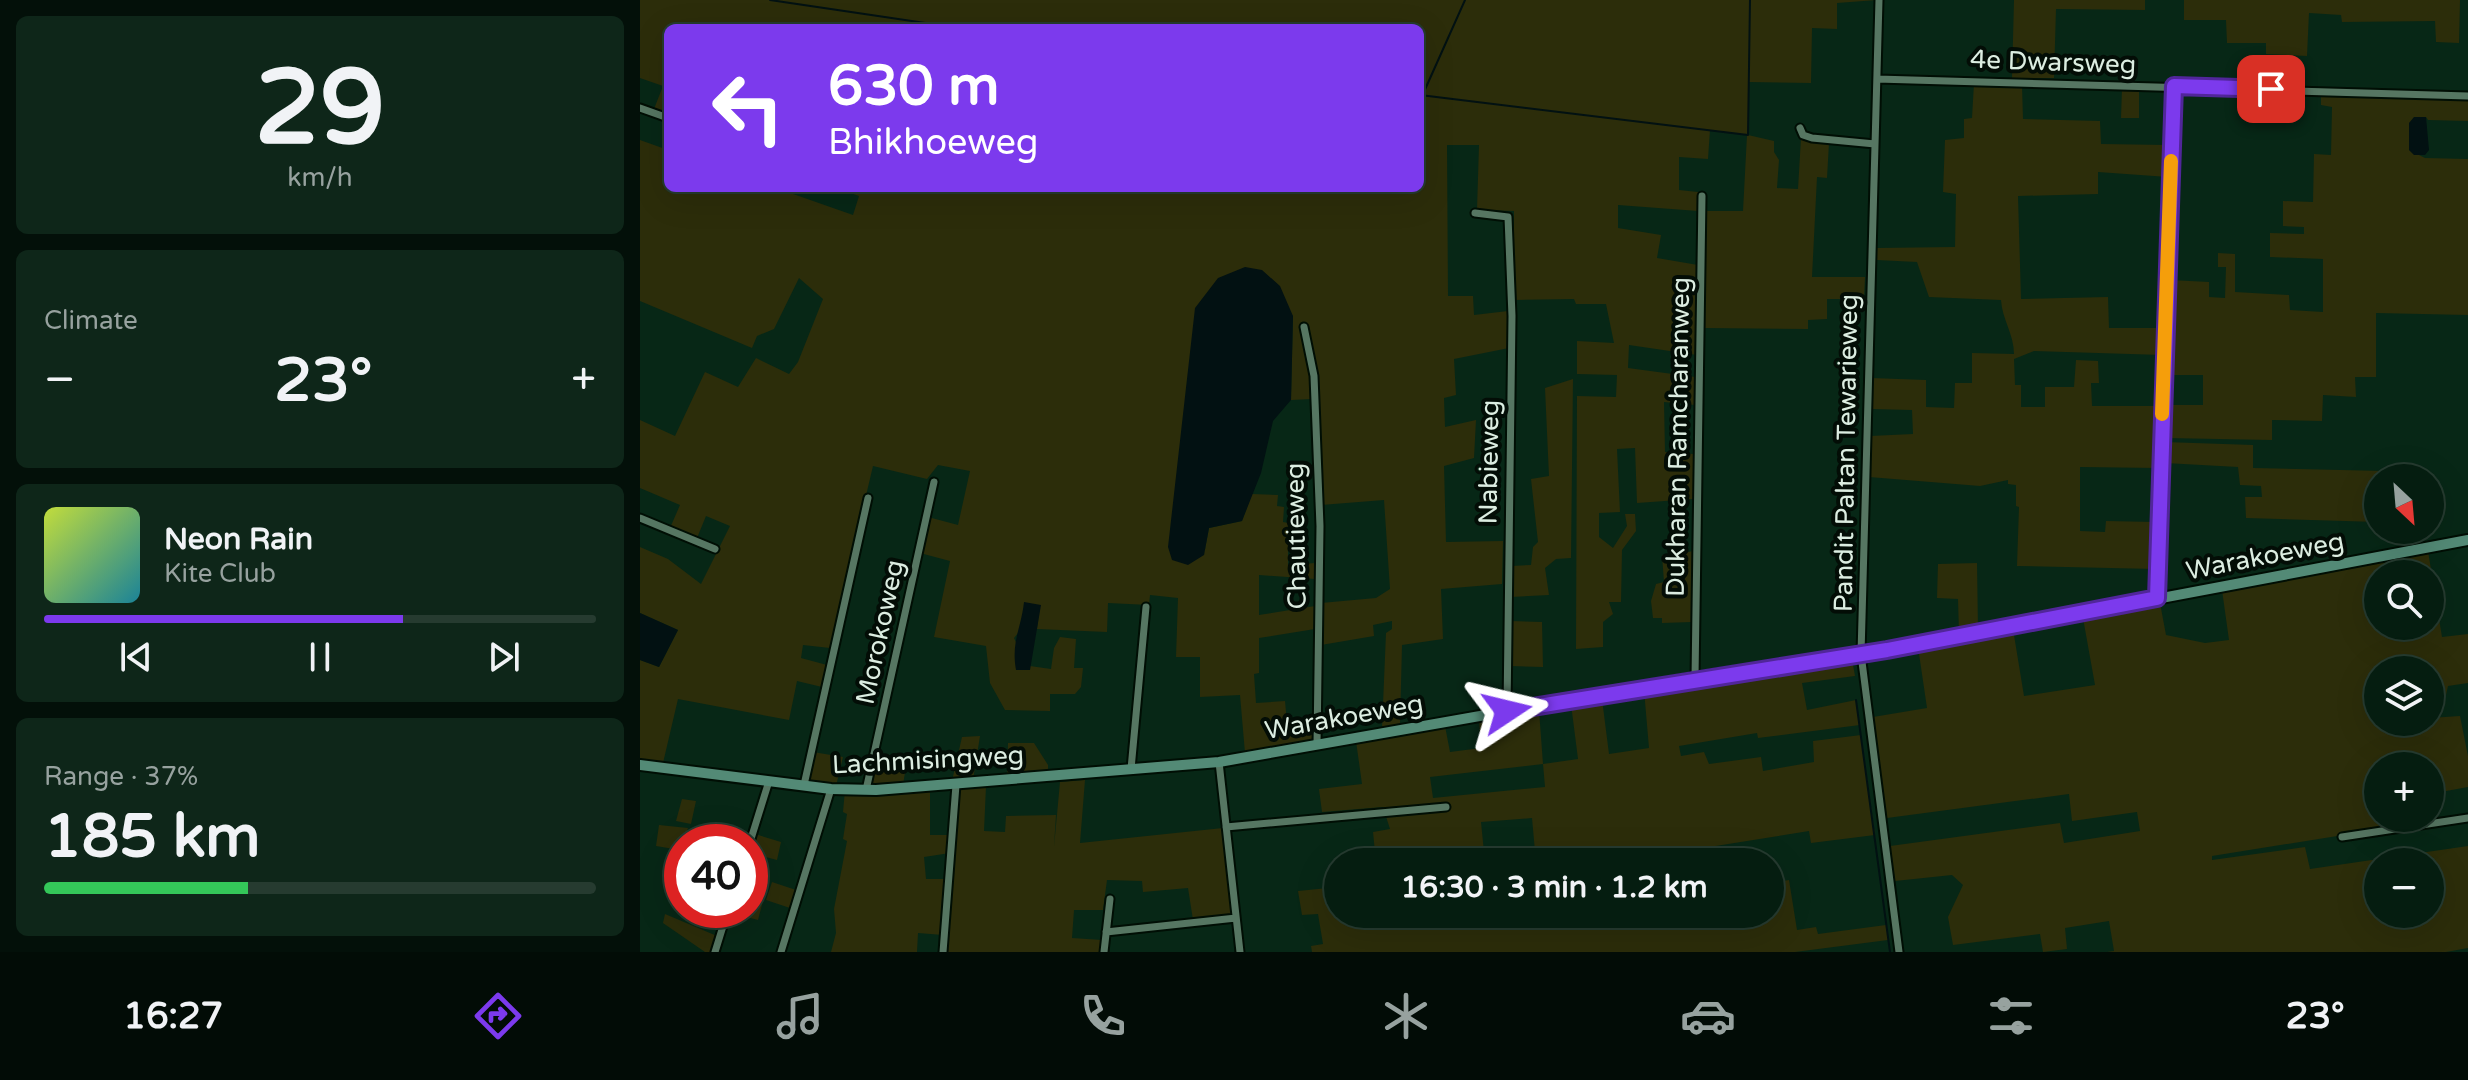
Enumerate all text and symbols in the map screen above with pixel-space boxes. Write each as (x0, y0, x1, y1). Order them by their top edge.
street label: 4e Dwarsweg (1969, 44, 2137, 80)
text: 29 (255, 47, 385, 172)
text: 630 m (828, 53, 999, 120)
pin (2237, 55, 2305, 123)
icon: left (696, 56, 800, 160)
icon: arrive (2249, 67, 2293, 111)
text: Bhikhoeweg (828, 121, 1039, 164)
text: km/h (287, 162, 353, 193)
street label: Dukharan Ramcharanweg (1660, 277, 1696, 597)
street label: Pandit Paltan Tewarieweg (1828, 294, 1864, 612)
text: Climate (44, 305, 138, 336)
text: 23° (274, 345, 372, 417)
text: − (44, 354, 75, 407)
text: + (571, 354, 596, 407)
street label: Nabieweg (1472, 399, 1506, 525)
street label: Chautieweg (1279, 462, 1313, 610)
north arrow (2364, 464, 2444, 544)
map controls (2364, 464, 2444, 928)
text: Neon Rain (164, 521, 313, 558)
street label: Warakoeweg (2183, 525, 2347, 587)
street label: Morokoweg (850, 557, 910, 707)
text: Kite Club (164, 558, 276, 589)
button: search (2364, 560, 2444, 640)
icon: previous (114, 635, 158, 679)
icon: pause (298, 635, 342, 679)
icon: next (482, 635, 526, 679)
button: layers (2364, 656, 2444, 736)
position arrow (1465, 669, 1549, 753)
street label: Warakoeweg (1262, 688, 1426, 746)
street label: Lachmisingweg (831, 739, 1025, 781)
button: + (2364, 752, 2444, 832)
text: Range · 37% (44, 761, 198, 792)
text: 185 km (44, 801, 260, 873)
speed limit sign: 40 (664, 824, 768, 928)
button: − (2364, 848, 2444, 928)
text: 16:30 · 3 min · 1.2 km (1400, 869, 1708, 906)
icon: directions (470, 988, 526, 1044)
icon: music (772, 988, 828, 1044)
icon: phone (1075, 988, 1131, 1044)
icon: climate (1378, 988, 1434, 1044)
icon: car (1680, 988, 1736, 1044)
icon: filters (1983, 988, 2039, 1044)
text: 16:27 (123, 995, 223, 1038)
text: 23° (2286, 995, 2345, 1038)

